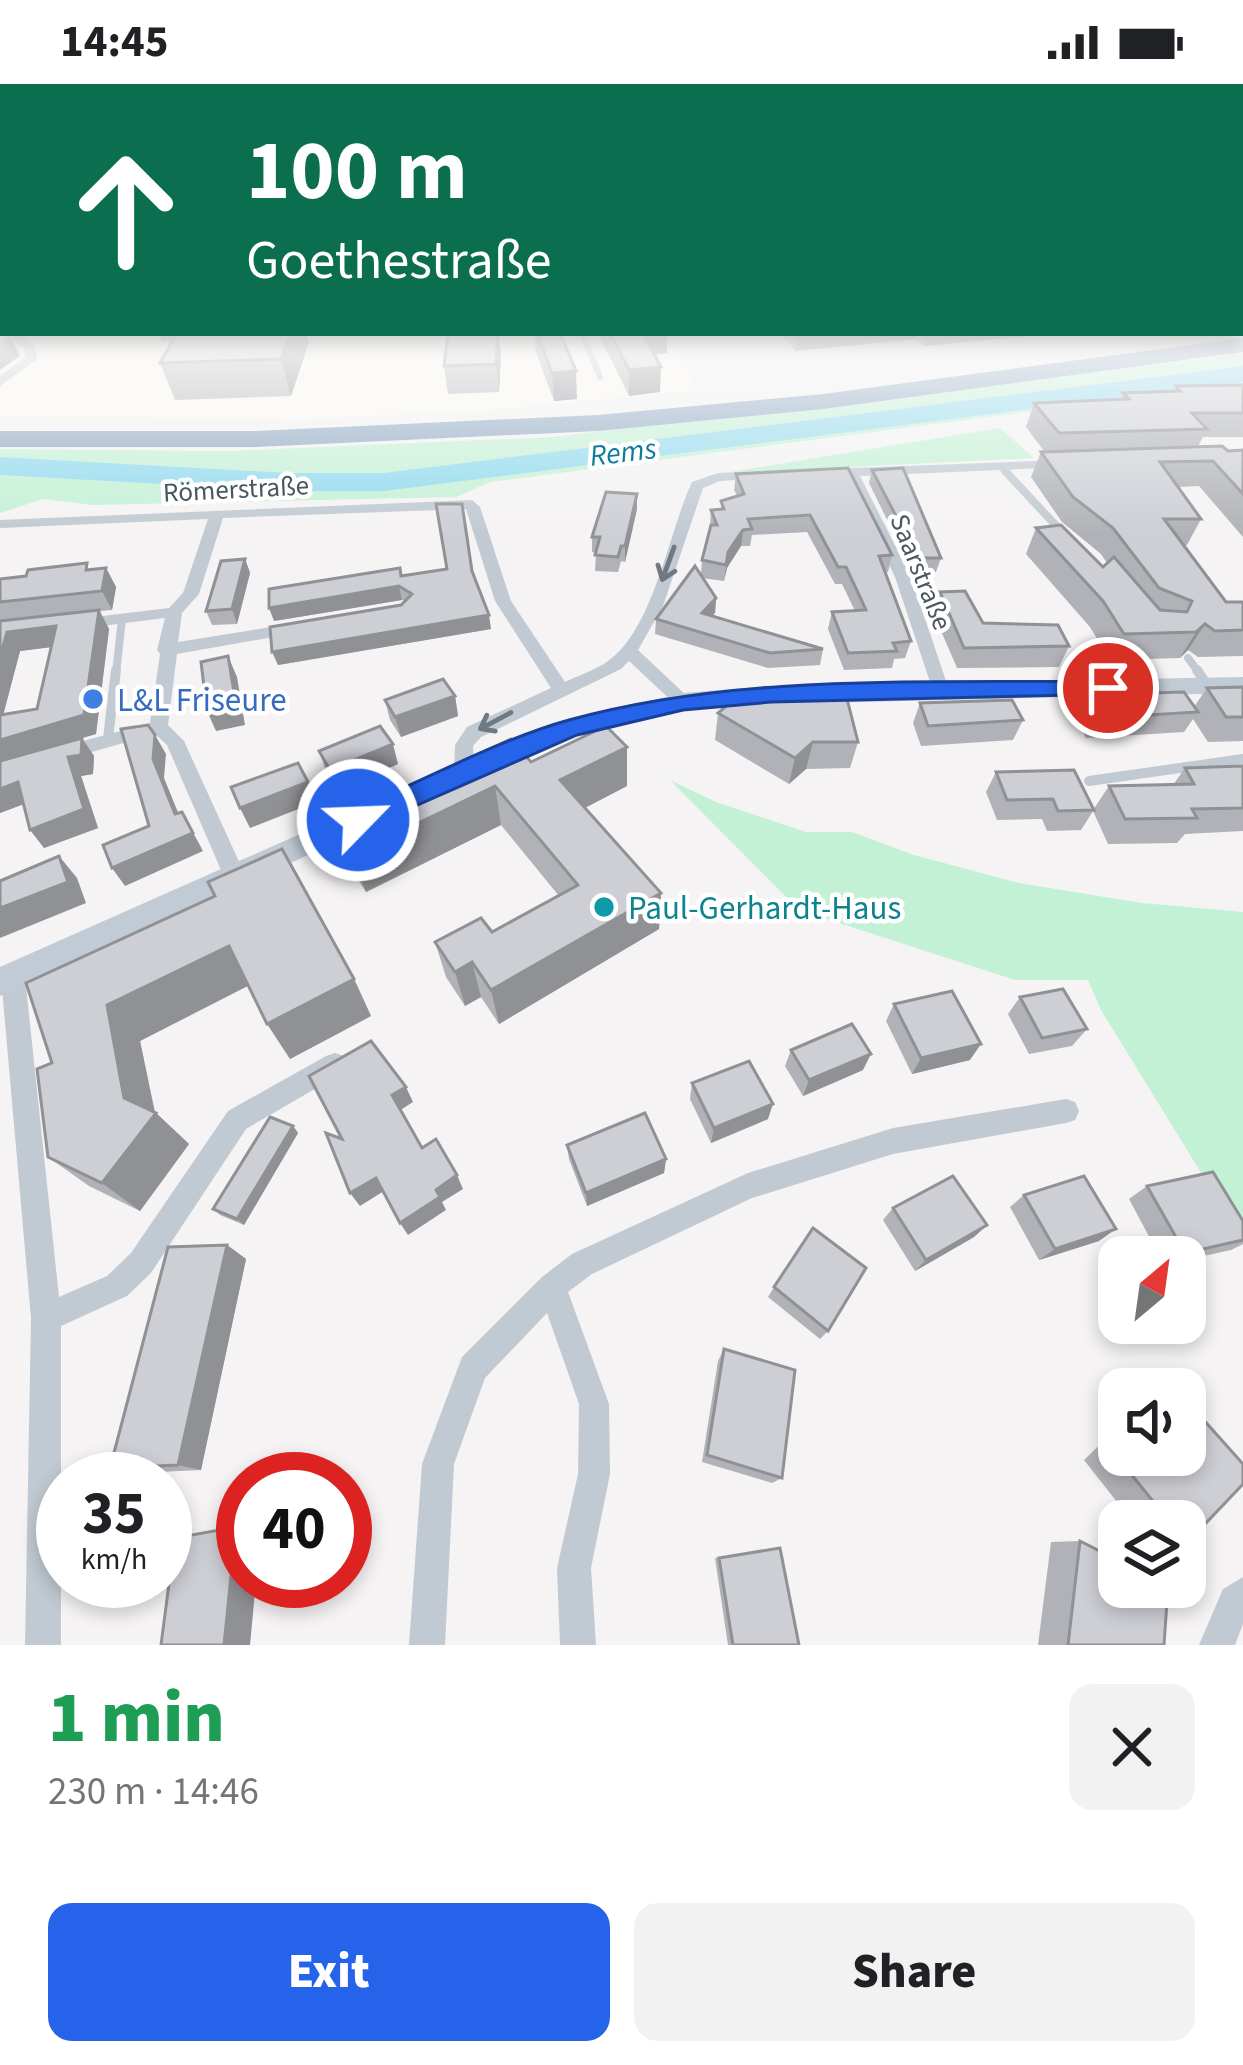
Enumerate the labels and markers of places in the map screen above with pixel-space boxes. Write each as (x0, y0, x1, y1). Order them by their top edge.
pin (1057, 637, 1159, 739)
place label: L&L Friseure (117, 677, 287, 724)
marker: L&L Friseure (80, 686, 106, 712)
place label: Paul-Gerhardt-Haus (628, 885, 901, 932)
marker: Paul-Gerhardt-Haus (591, 894, 617, 920)

